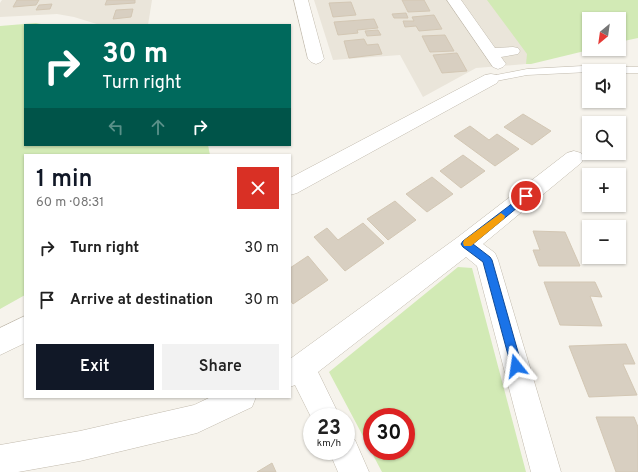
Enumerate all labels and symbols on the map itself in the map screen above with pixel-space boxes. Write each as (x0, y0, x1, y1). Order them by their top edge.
north arrow (582, 12, 626, 56)
pin (509, 179, 543, 213)
position arrow (495, 345, 537, 387)
speed limit sign: 30 (363, 408, 415, 460)

